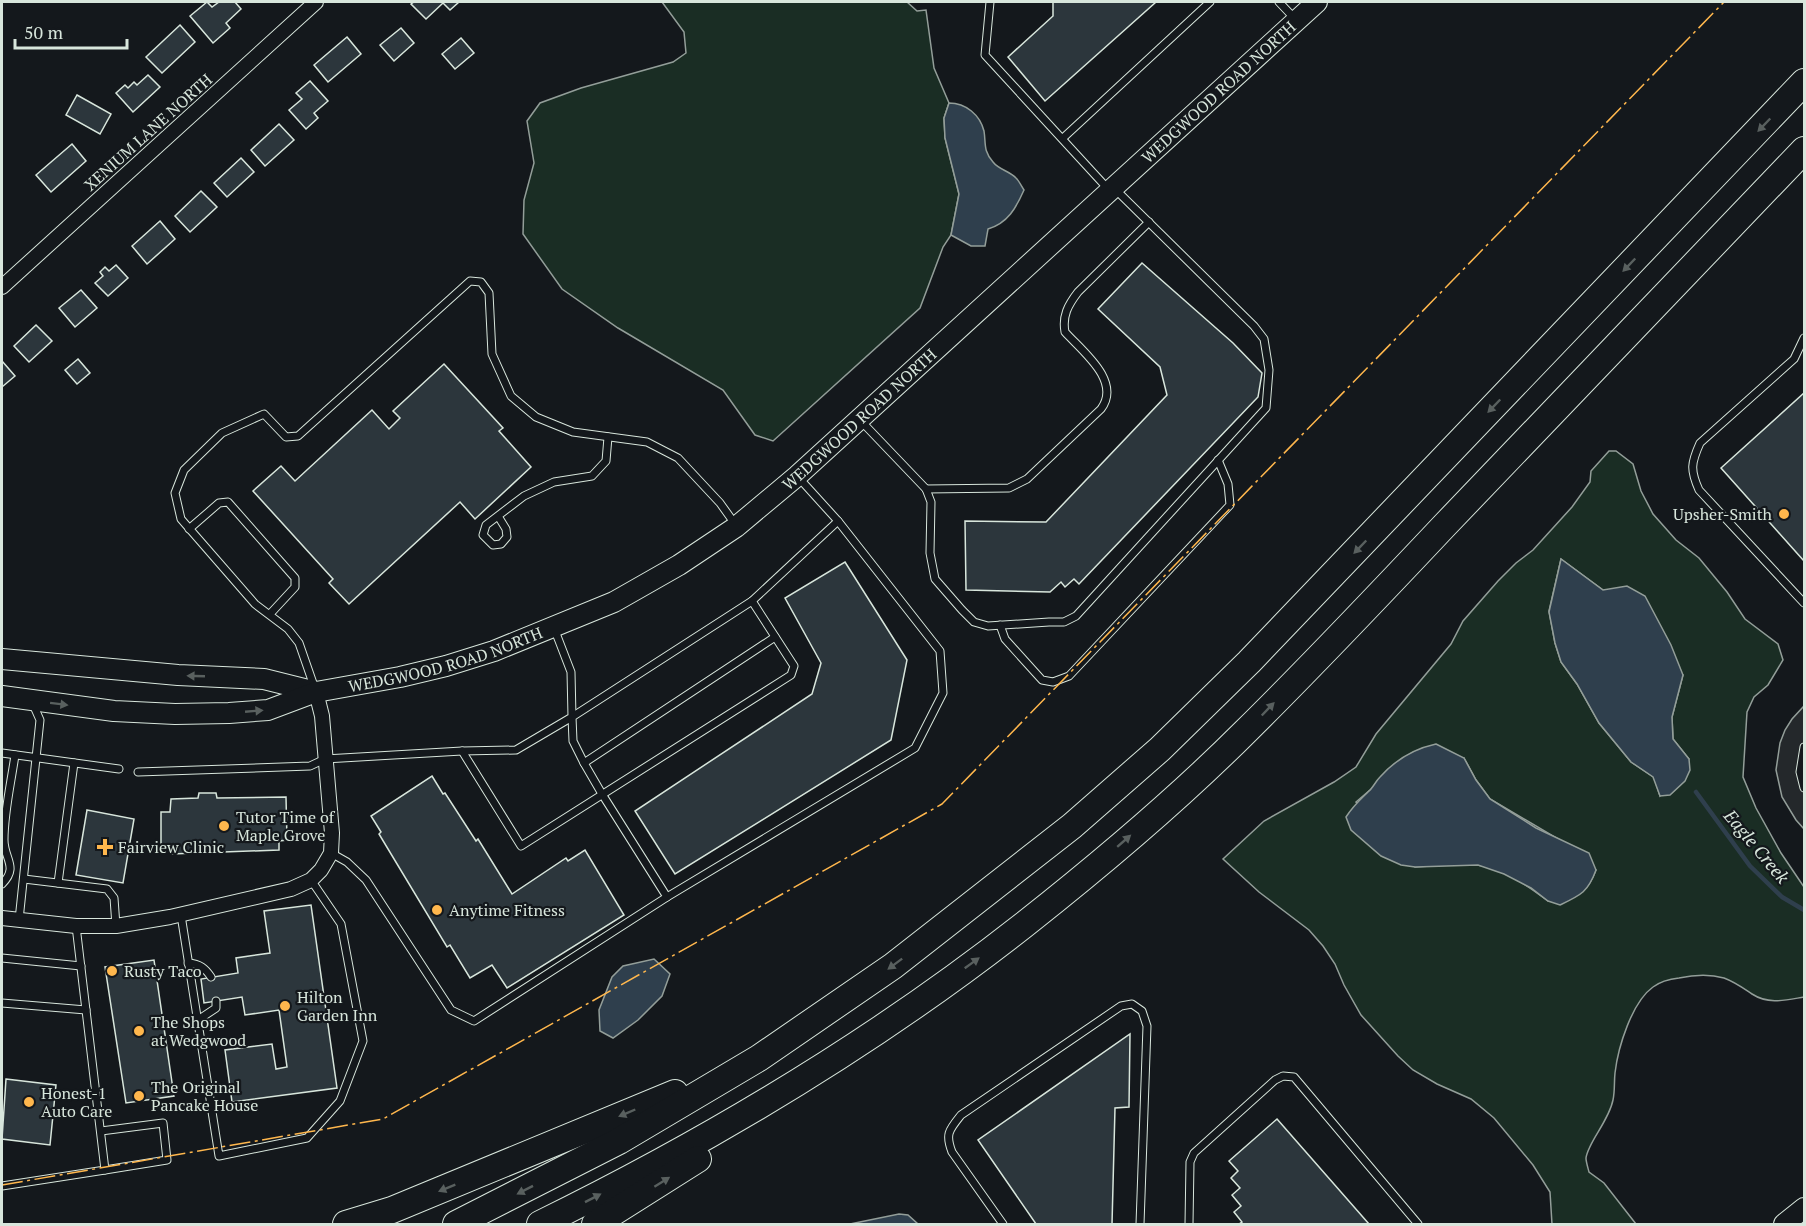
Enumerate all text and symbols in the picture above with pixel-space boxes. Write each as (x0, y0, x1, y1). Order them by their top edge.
scale bar (15, 12, 128, 50)
street label: WEDGWOOD ROAD NORTH (1137, 16, 1300, 168)
text: 50 m (24, 20, 64, 44)
street label: XENIUM LANE NORTH (79, 68, 217, 195)
one-way arrow (1757, 117, 1771, 132)
one-way arrow (1622, 258, 1636, 273)
street label: WEDGWOOD ROAD NORTH (777, 343, 941, 495)
one-way arrow (1487, 399, 1501, 414)
place label: Upsher-Smith (1673, 503, 1773, 525)
marker: Upsher-Smith (1777, 507, 1791, 521)
one-way arrow (1353, 540, 1367, 554)
street label: WEDGWOOD ROAD NORTH (346, 621, 546, 697)
one-way arrow (186, 672, 205, 681)
one-way arrow (50, 699, 69, 708)
one-way arrow (1260, 703, 1274, 717)
one-way arrow (244, 706, 263, 716)
water label: Eagle Creek (1718, 803, 1795, 888)
place label: Tutor Time of Maple Grove (236, 806, 336, 846)
marker: Tutor Time of Maple Grove (217, 819, 231, 833)
one-way arrow (1116, 835, 1132, 848)
place label: Fairview Clinic (118, 836, 224, 858)
marker: Fairview Clinic (96, 838, 114, 856)
place label: Anytime Fitness (449, 899, 565, 921)
marker: Anytime Fitness (430, 903, 444, 917)
one-way arrow (963, 957, 979, 969)
one-way arrow (888, 958, 904, 970)
place label: Rusty Taco (124, 960, 202, 982)
marker: Rusty Taco (105, 964, 119, 978)
place label: Hilton Garden Inn (297, 986, 378, 1026)
marker: Hilton Garden Inn (278, 999, 292, 1013)
place label: The Shops at Wedgwood (151, 1011, 246, 1051)
marker: The Shops at Wedgwood (132, 1024, 146, 1038)
place label: The Original Pancake House (151, 1076, 258, 1116)
place label: Honest-1 Auto Care (41, 1082, 112, 1122)
marker: The Original Pancake House (132, 1089, 146, 1103)
marker: Honest-1 Auto Care (22, 1095, 36, 1109)
one-way arrow (618, 1108, 636, 1118)
one-way arrow (654, 1177, 670, 1188)
one-way arrow (438, 1184, 456, 1193)
one-way arrow (516, 1185, 533, 1194)
one-way arrow (584, 1194, 601, 1203)

